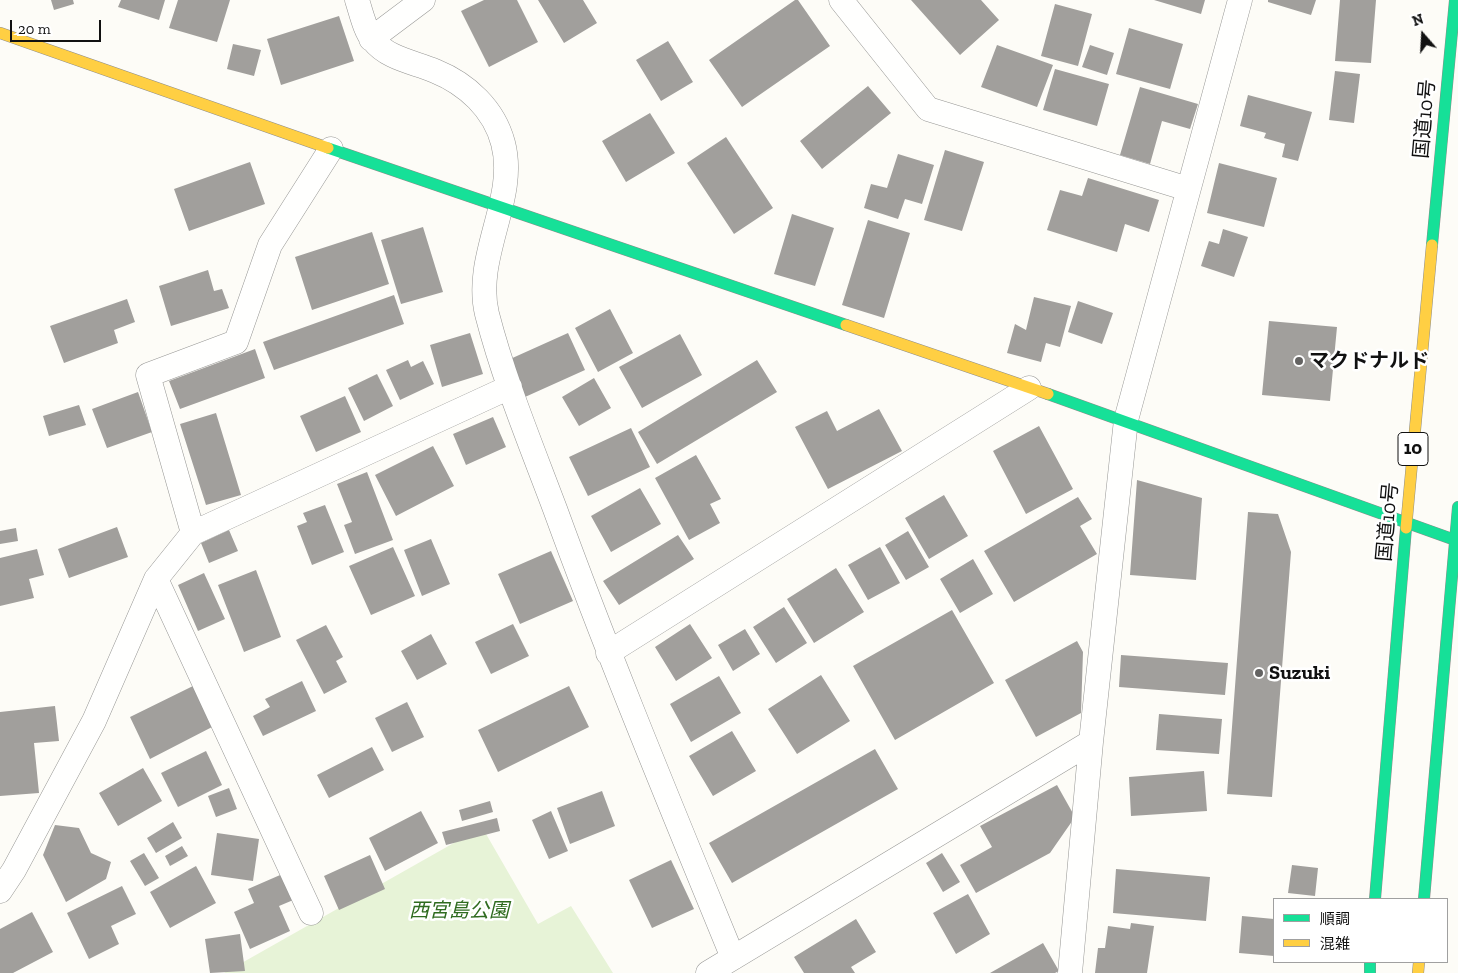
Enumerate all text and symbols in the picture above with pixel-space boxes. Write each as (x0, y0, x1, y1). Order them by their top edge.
scale bar (12, 10, 104, 42)
north arrow (1398, 10, 1448, 60)
text: N (1410, 11, 1426, 30)
text: 20 m (18, 20, 51, 38)
street label: 国道10号 (1410, 78, 1440, 160)
place label: マクドナルド (1309, 349, 1429, 373)
marker: マクドナルド (1293, 355, 1305, 367)
road number: 10 (1398, 432, 1428, 466)
street label: 国道10号 (1373, 481, 1403, 563)
place label: Suzuki (1269, 661, 1330, 685)
marker: Suzuki (1253, 667, 1265, 679)
legend (1273, 898, 1448, 963)
park label: 西宮島公園 (409, 899, 509, 923)
text: 順調 (1320, 910, 1350, 928)
text: 混雑 (1320, 935, 1350, 953)

